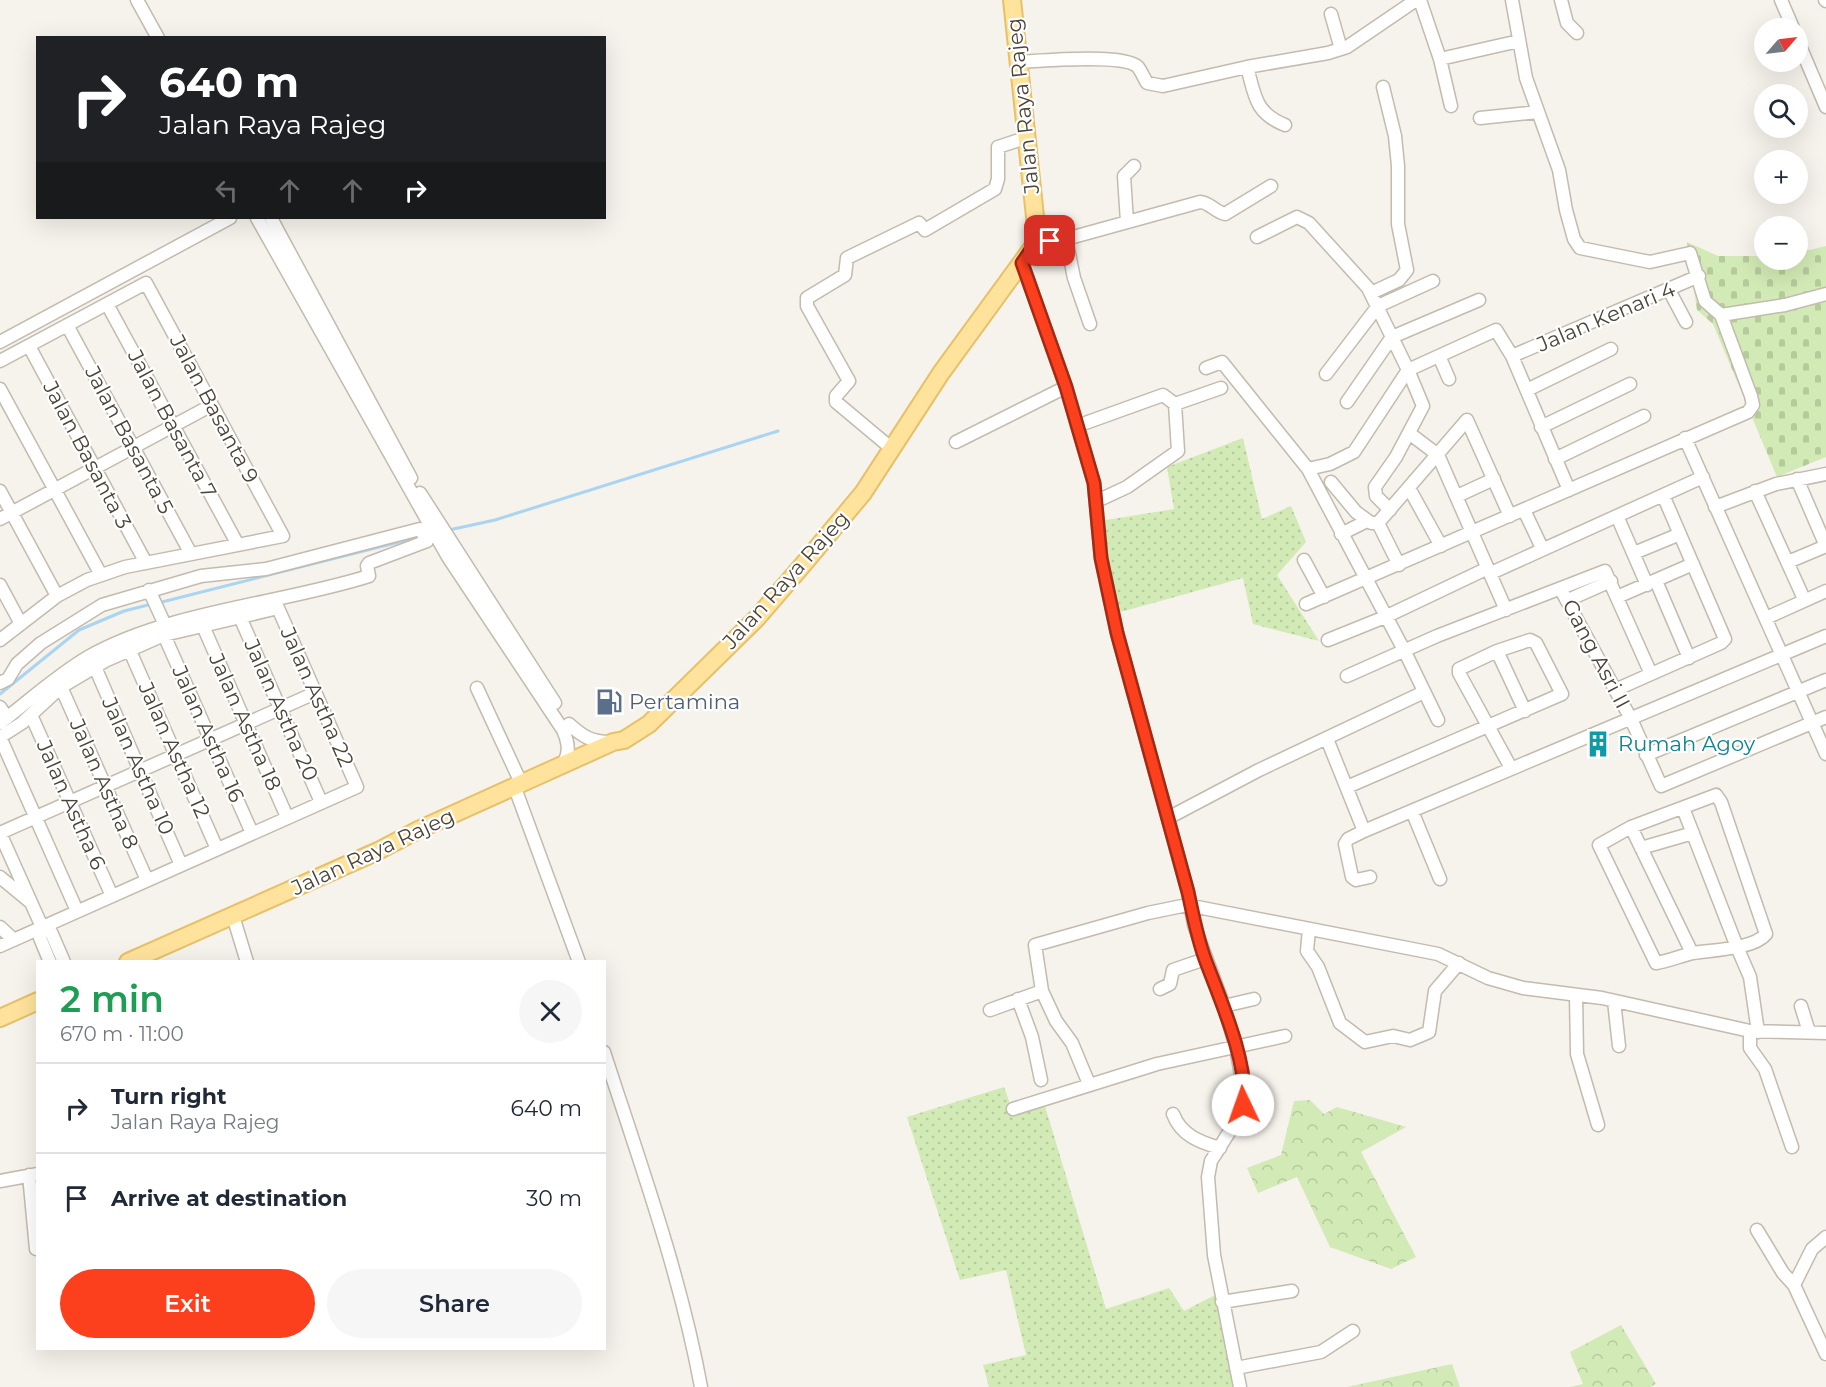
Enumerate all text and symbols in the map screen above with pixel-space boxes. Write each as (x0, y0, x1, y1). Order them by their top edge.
street label: Jalan Raya Rajeg (1001, 17, 1044, 196)
north arrow (1754, 18, 1808, 72)
map controls (1754, 18, 1808, 270)
text: 640 m (159, 56, 299, 108)
icon: right (60, 60, 138, 138)
button: search (1754, 84, 1808, 138)
text: Jalan Raya Rajeg (159, 108, 386, 141)
button: + (1754, 150, 1808, 204)
icon: left (210, 174, 243, 207)
icon: ahead (273, 174, 306, 207)
icon: ahead (336, 174, 369, 207)
icon: right (399, 174, 432, 207)
pin (1024, 215, 1075, 266)
button: − (1754, 216, 1808, 270)
icon: arrive (1033, 224, 1066, 257)
street label: Jalan Kenari 4 (1532, 276, 1679, 357)
street label: Jalan Basanta 9 (164, 329, 264, 487)
street label: Jalan Basanta 7 (122, 345, 222, 502)
street label: Jalan Basanta 5 (80, 361, 179, 518)
street label: Jalan Basanta 3 (38, 376, 137, 533)
street label: Jalan Raya Rajeg (716, 506, 854, 654)
street label: Gang Asri II (1557, 595, 1636, 713)
street label: Jalan Astha 22 (275, 622, 359, 771)
street label: Jalan Astha 20 (239, 634, 324, 784)
street label: Jalan Astha 18 (204, 648, 287, 794)
street label: Jalan Astha 16 (167, 661, 250, 806)
street label: Jalan Astha 12 (133, 677, 216, 822)
fuel station icon: Pertamina (594, 687, 624, 717)
place label: Pertamina (629, 689, 740, 714)
street label: Jalan Astha 10 (97, 692, 180, 838)
street label: Jalan Astha 8 (64, 714, 144, 853)
building icon: Rumah Agoy (1583, 729, 1613, 759)
place label: Rumah Agoy (1618, 731, 1756, 756)
street label: Jalan Astha 6 (31, 735, 111, 874)
street label: Jalan Raya Rajeg (286, 803, 458, 901)
text: 2 min (60, 977, 164, 1021)
button: close (519, 980, 582, 1043)
text: 670 m · 11:00 (60, 1022, 184, 1046)
position arrow (1211, 1073, 1275, 1137)
text: Turn right (111, 1083, 226, 1110)
icon: right (60, 1092, 93, 1125)
text: 640 m (510, 1095, 582, 1122)
text: Jalan Raya Rajeg (111, 1110, 279, 1134)
icon: arrive (60, 1182, 93, 1215)
text: Arrive at destination (111, 1185, 347, 1212)
text: 30 m (526, 1185, 582, 1212)
button: Exit (60, 1269, 315, 1338)
button: Share (327, 1269, 582, 1338)

